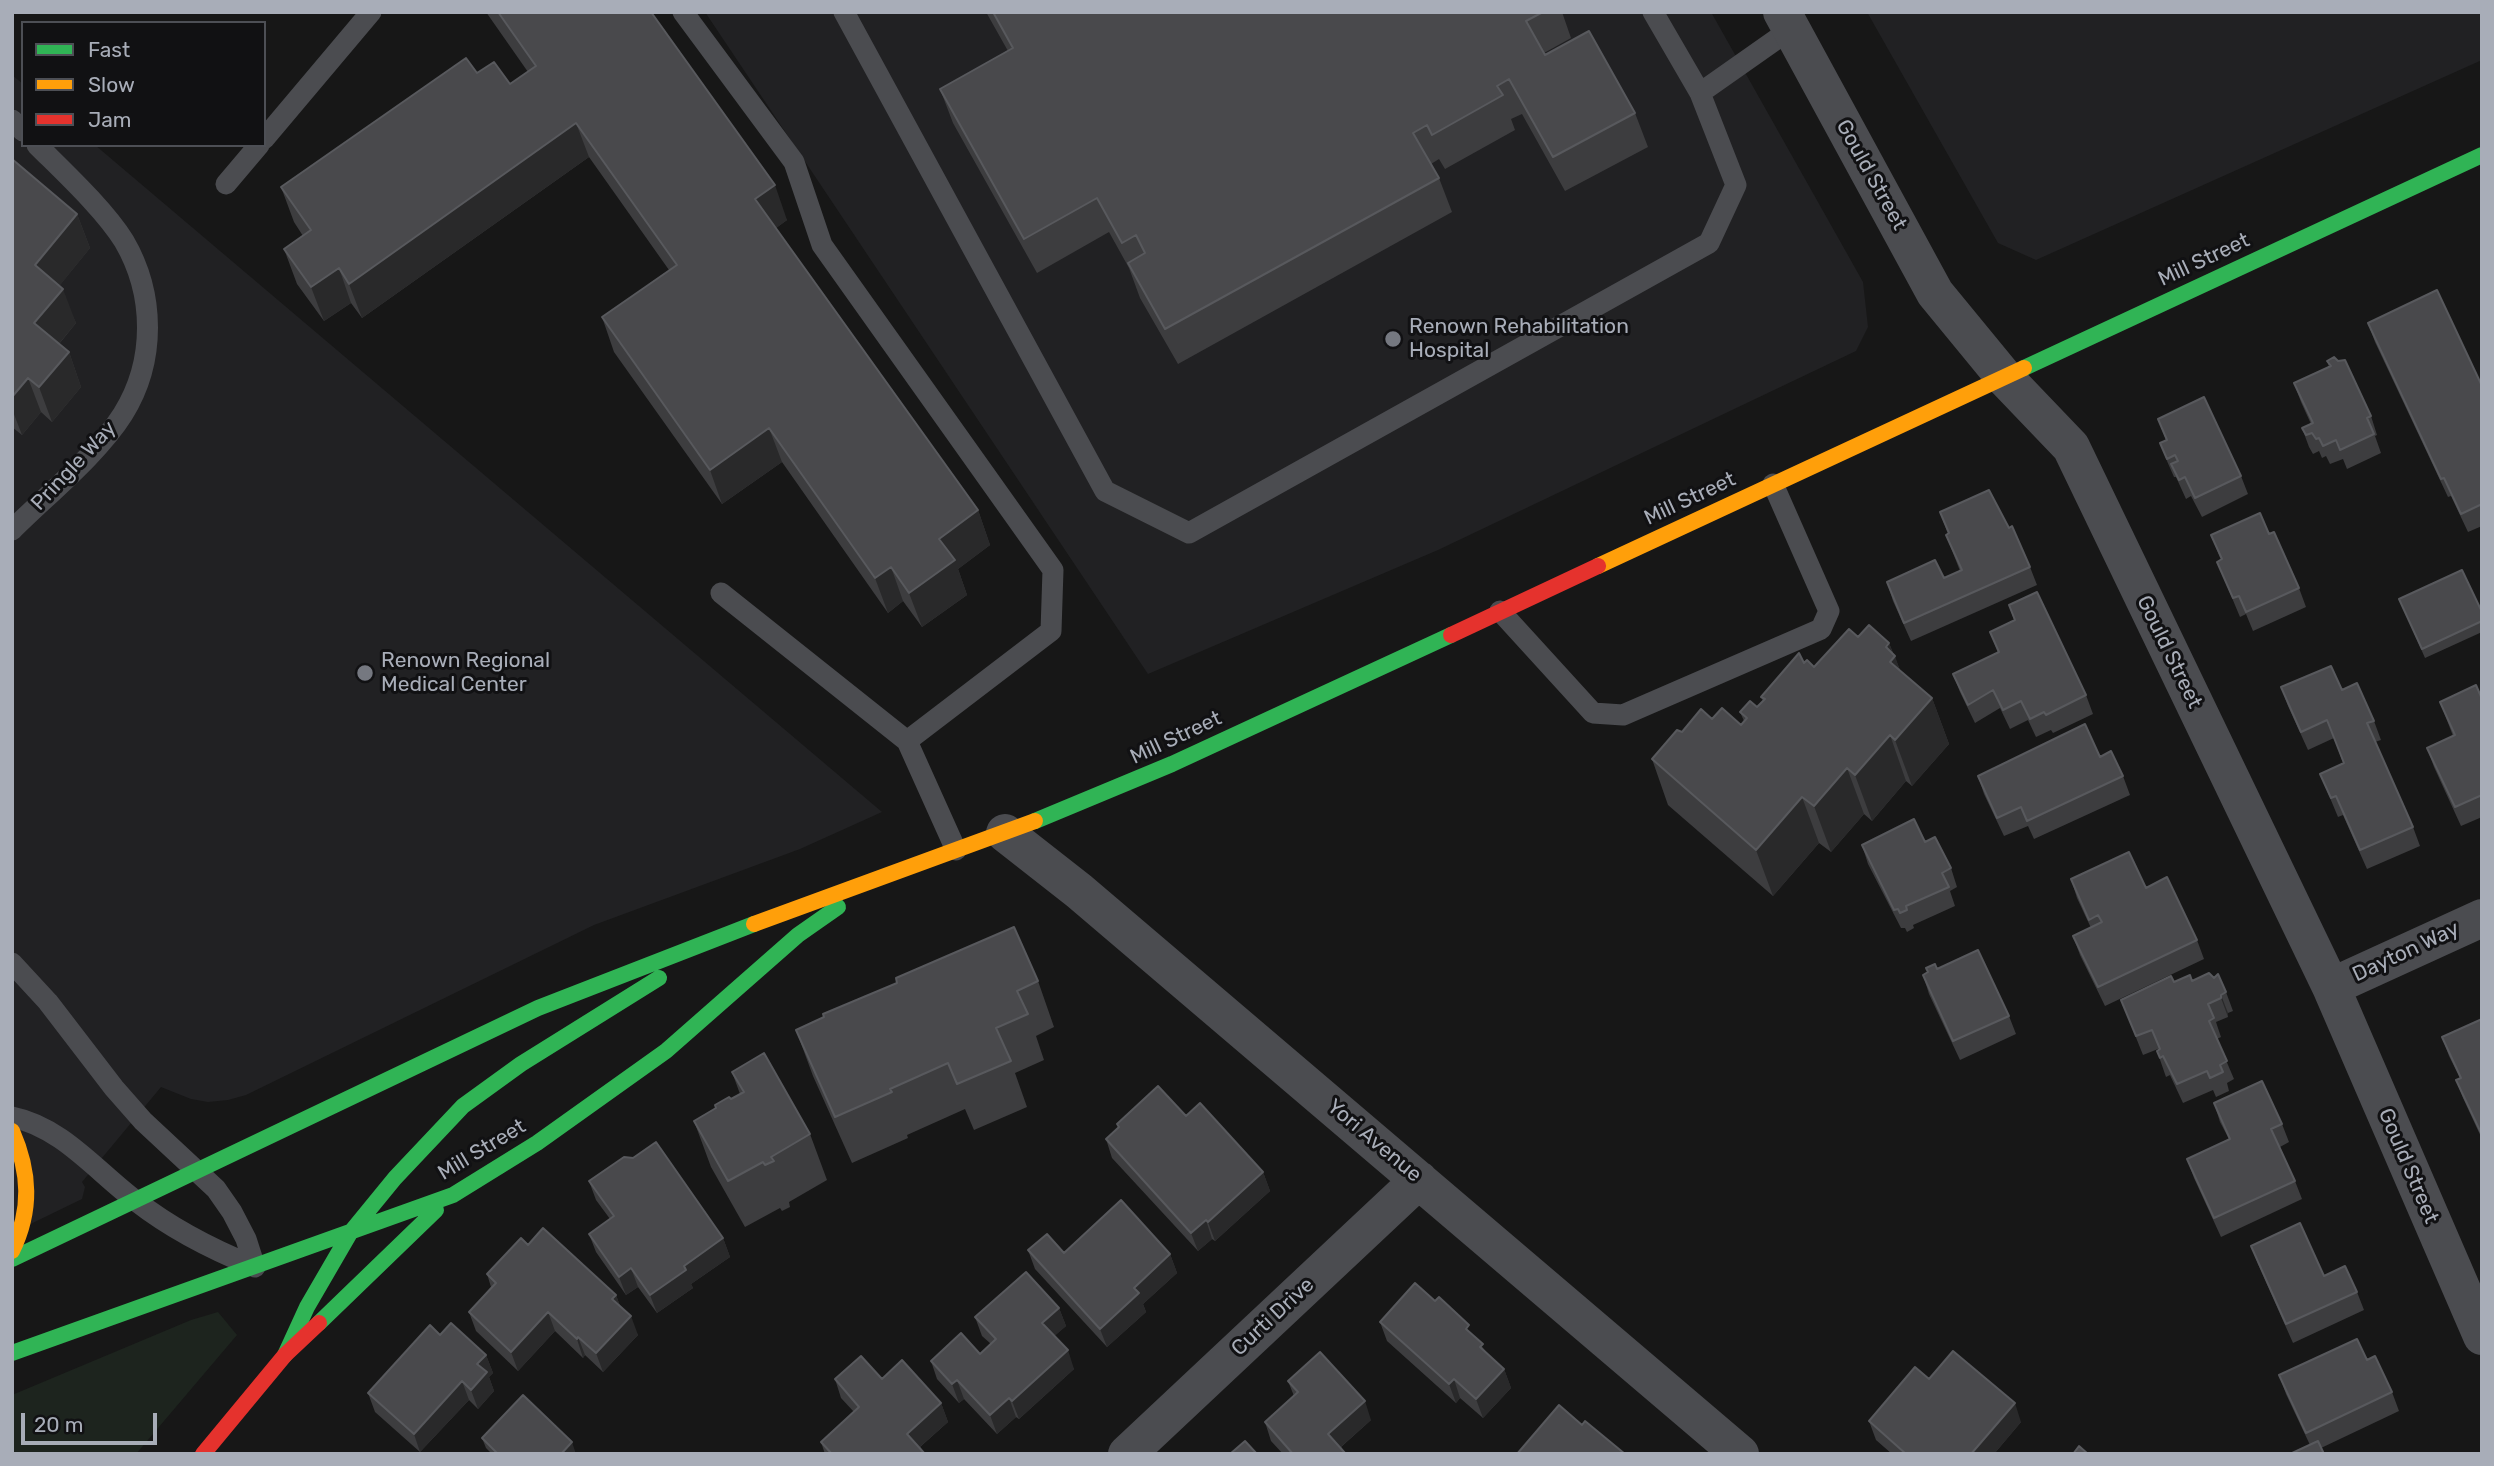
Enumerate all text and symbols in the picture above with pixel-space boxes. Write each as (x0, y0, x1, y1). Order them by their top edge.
legend (21, 21, 266, 147)
text: Fast (88, 37, 130, 62)
text: Slow (88, 72, 135, 97)
text: Jam (88, 107, 132, 132)
street label: Gould Street (1830, 115, 1912, 235)
street label: Mill Street (2154, 228, 2254, 292)
place label: Renown Rehabilitation Hospital (1409, 314, 1629, 364)
marker: Renown Rehabilitation Hospital (1383, 329, 1403, 349)
street label: Pringle Way (26, 416, 122, 516)
street label: Mill Street (1640, 467, 1740, 531)
street label: Gould Street (2131, 591, 2207, 713)
place label: Renown Regional Medical Center (381, 648, 550, 698)
marker: Renown Regional Medical Center (355, 663, 375, 683)
street label: Mill Street (1126, 706, 1226, 770)
street label: Dayton Way (2349, 916, 2463, 988)
street label: Yori Avenue (1322, 1094, 1426, 1188)
street label: Gould Street (2372, 1105, 2444, 1227)
street label: Mill Street (434, 1114, 530, 1186)
street label: Curti Drive (1227, 1272, 1319, 1362)
scale bar (24, 1400, 161, 1444)
text: 20 m (34, 1412, 83, 1437)

